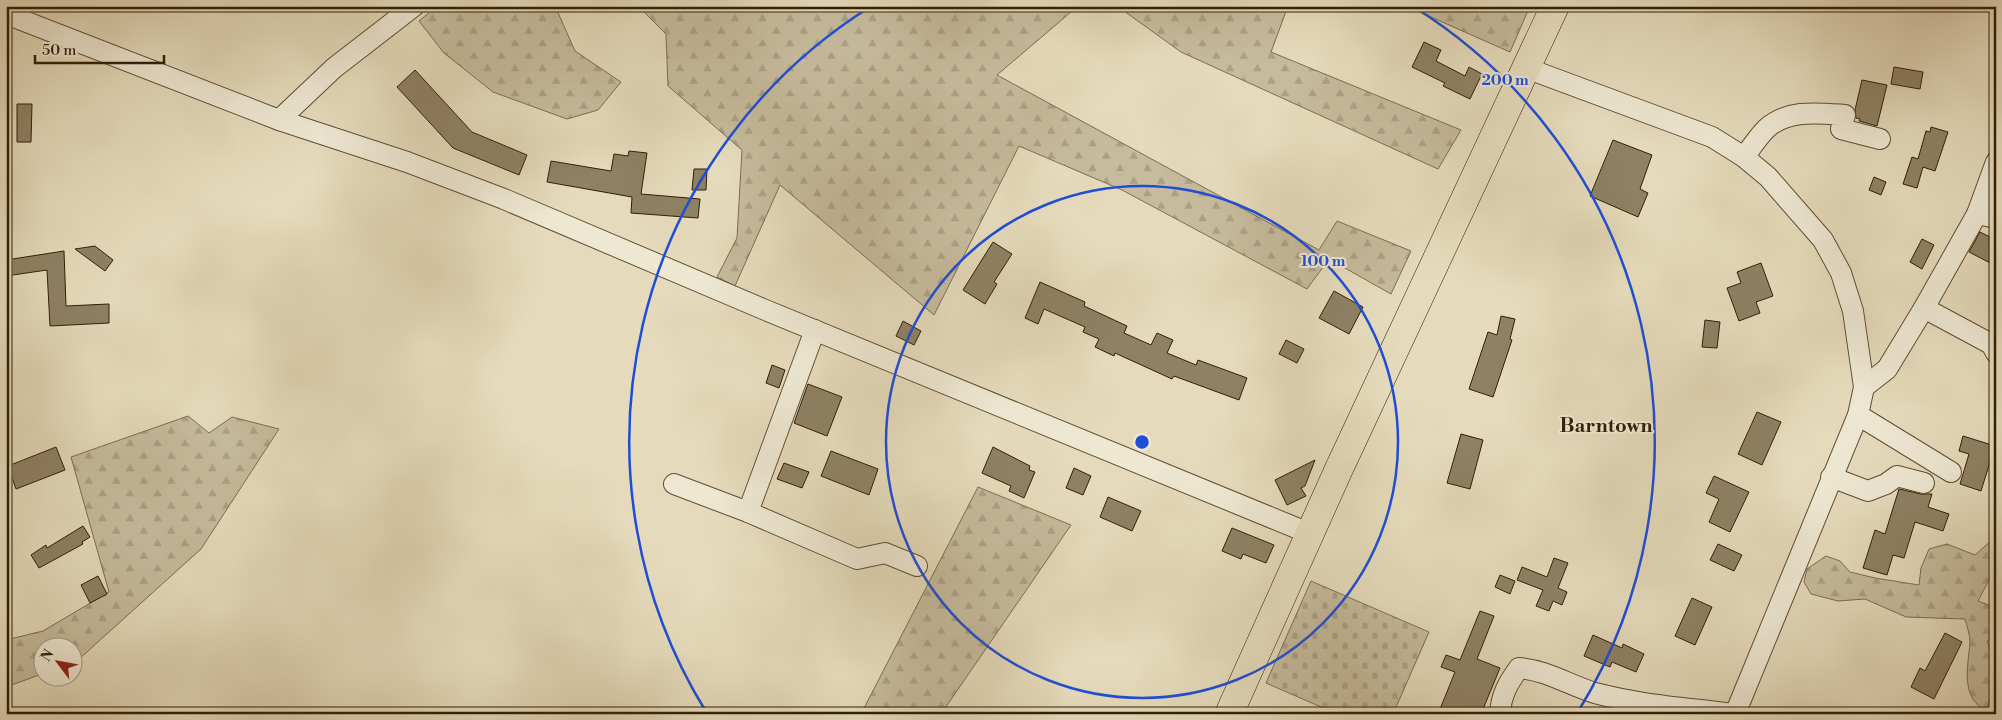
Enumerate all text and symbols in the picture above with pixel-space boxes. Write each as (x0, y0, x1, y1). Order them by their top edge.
scale bar (35, 32, 164, 64)
text: 50 m (42, 41, 76, 60)
text: 200 m (1481, 71, 1529, 90)
text: 100 m (1301, 252, 1346, 271)
district label: Barntown (1559, 414, 1653, 439)
centre of rings (1133, 433, 1151, 451)
north arrow (32, 638, 82, 688)
text: N (37, 646, 58, 665)

